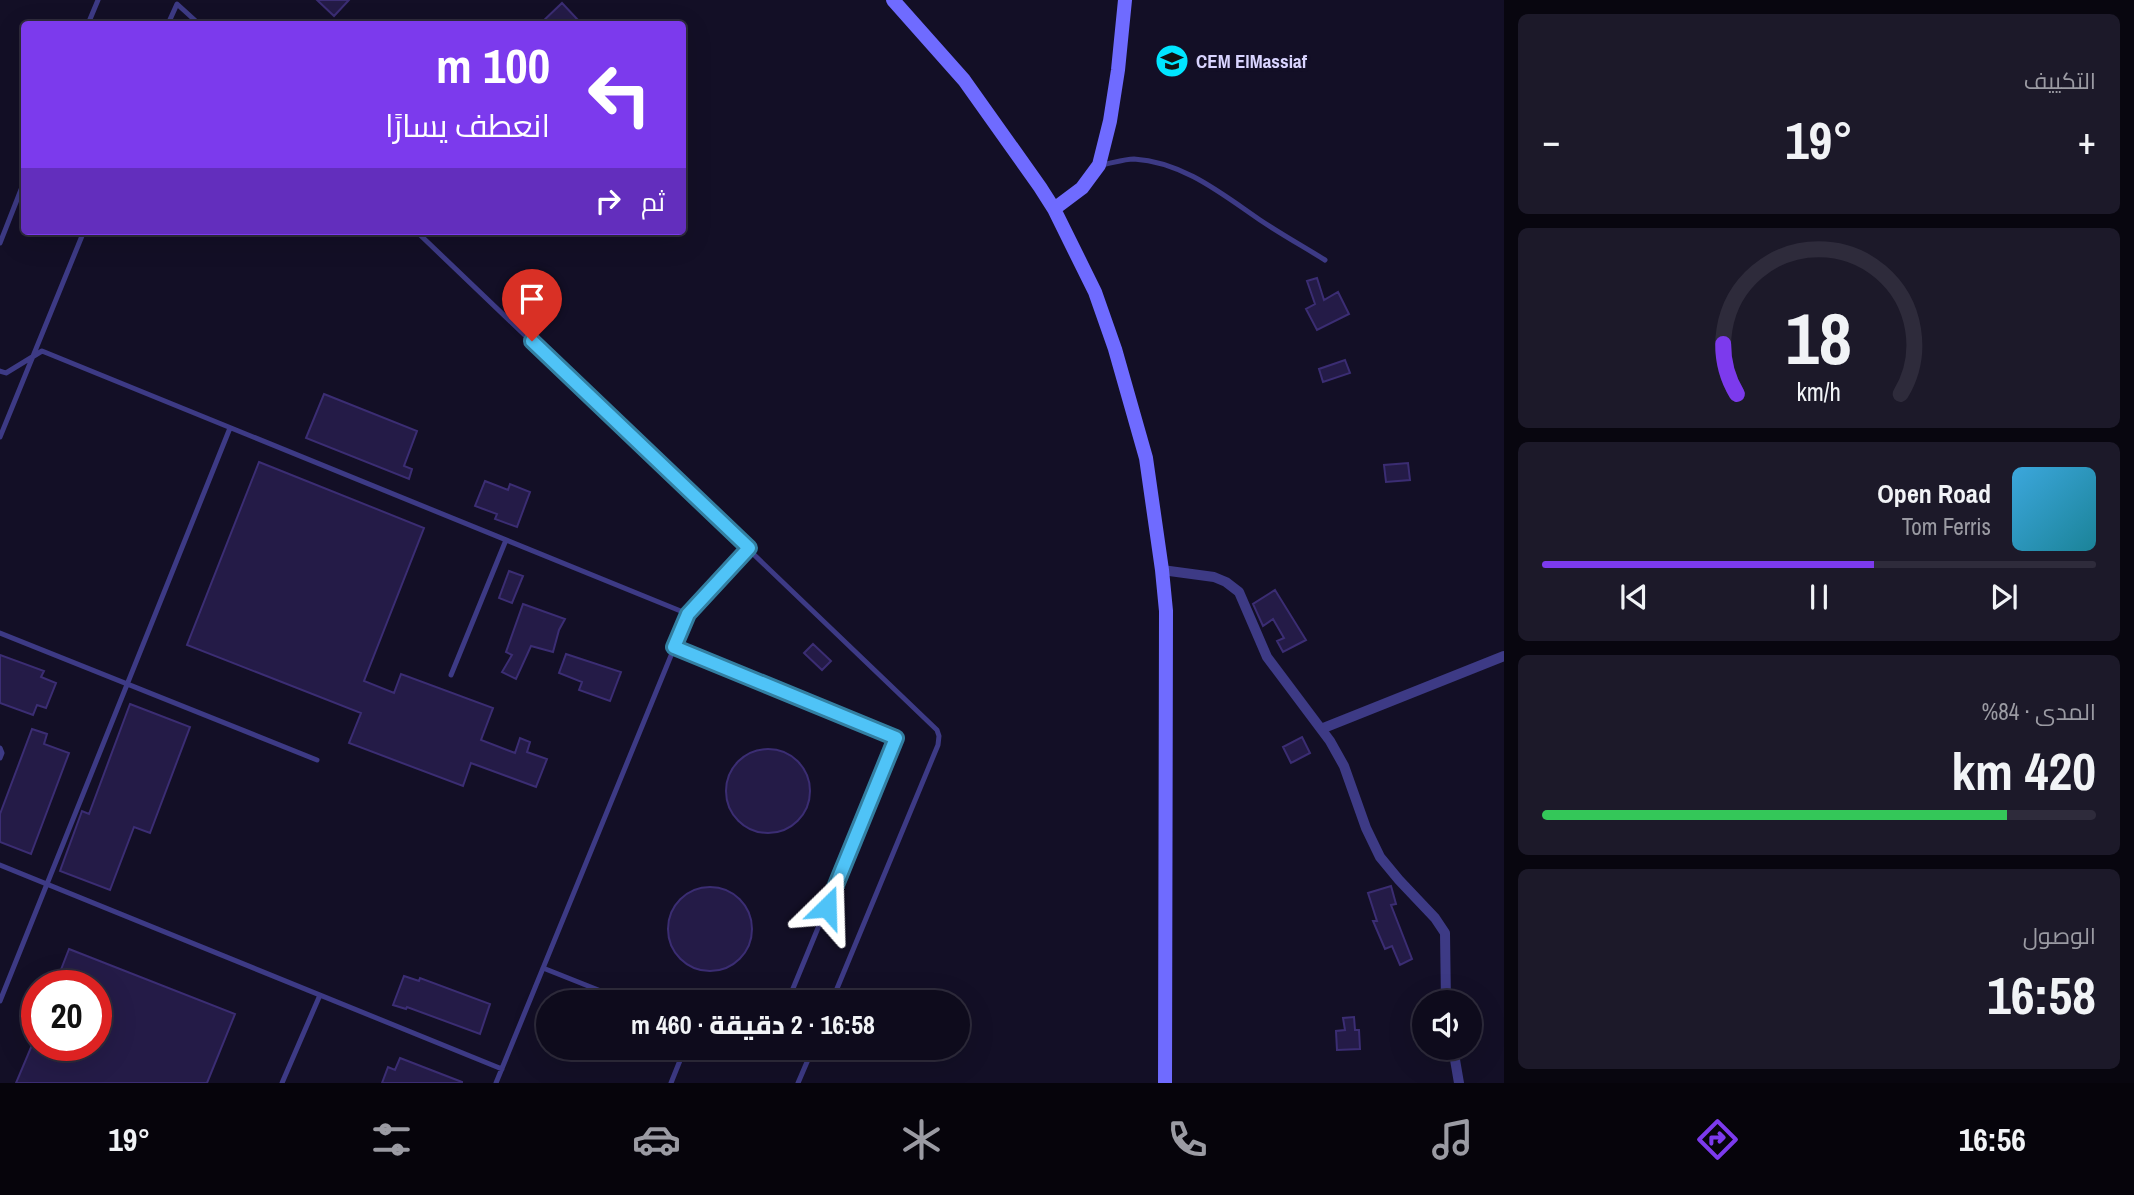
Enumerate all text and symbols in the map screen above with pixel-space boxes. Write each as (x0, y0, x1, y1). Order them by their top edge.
text: 100 m (436, 32, 550, 98)
school or university icon: CEM ElMassiaf (1153, 42, 1191, 80)
place label: CEM ElMassiaf (1196, 48, 1308, 74)
icon: left (574, 49, 665, 140)
text: التكييف (2024, 65, 2096, 96)
text: انعطف يسارًا (385, 104, 550, 147)
text: 19° (1785, 105, 1853, 175)
text: − (1542, 115, 1560, 166)
text: + (2078, 115, 2096, 166)
icon: right (589, 182, 627, 220)
text: ثم (641, 184, 665, 219)
pin (502, 269, 562, 341)
icon: arrive (513, 280, 551, 318)
text: 18 (1786, 289, 1852, 387)
text: km/h (1797, 374, 1841, 408)
text: Open Road (1877, 476, 1991, 511)
text: Tom Ferris (1902, 511, 1991, 542)
icon: previous (1615, 578, 1653, 616)
icon: pause (1800, 578, 1838, 616)
icon: next (1985, 578, 2023, 616)
text: المدى · 84% (1982, 696, 2096, 727)
text: 420 km (1951, 736, 2096, 806)
position arrow (790, 870, 864, 944)
text: الوصول (2023, 920, 2096, 951)
text: 16:58 (1987, 960, 2096, 1030)
speed limit sign: 20 (21, 970, 112, 1061)
map controls (1412, 990, 1482, 1060)
button: sound (1412, 990, 1482, 1060)
text: 16:58 · 2 دقيقة · 460 m (631, 1007, 875, 1042)
icon: filters (367, 1115, 416, 1164)
icon: car (632, 1115, 681, 1164)
icon: climate (897, 1115, 946, 1164)
icon: phone (1163, 1115, 1212, 1164)
icon: music (1428, 1115, 1477, 1164)
icon: directions (1693, 1115, 1742, 1164)
text: 19° (108, 1118, 150, 1161)
text: 16:56 (1959, 1118, 2026, 1161)

